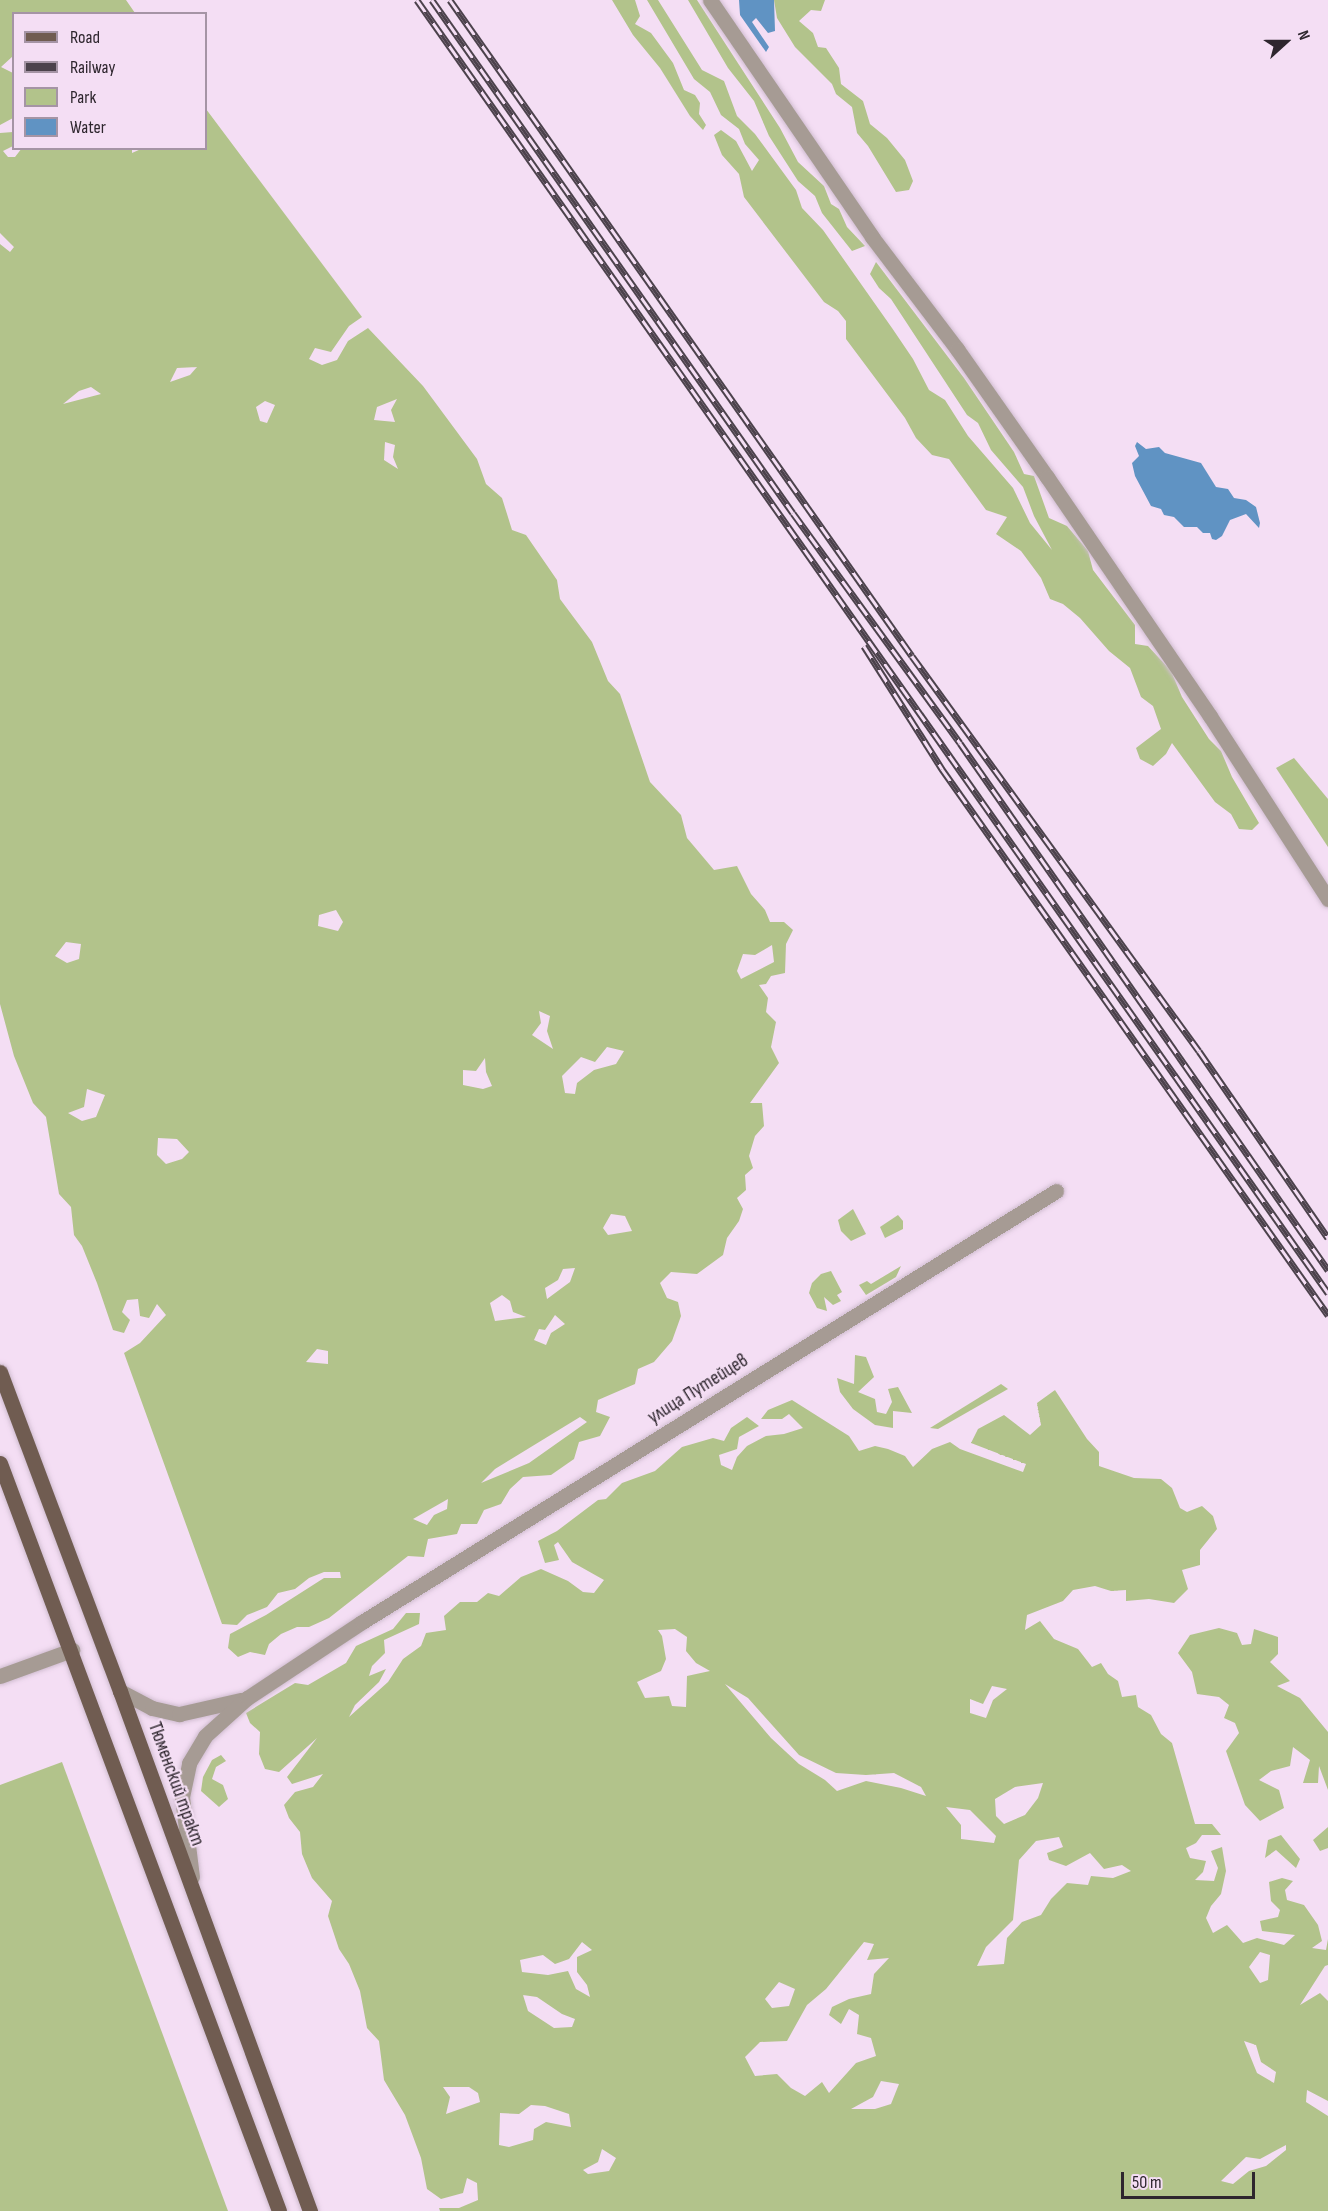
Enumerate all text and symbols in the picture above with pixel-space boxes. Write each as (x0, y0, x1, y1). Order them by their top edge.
legend (12, 12, 207, 150)
north arrow (1256, 12, 1316, 72)
text: Road (70, 27, 100, 48)
text: N (1293, 28, 1314, 43)
text: Railway (70, 57, 115, 78)
text: Park (70, 87, 96, 108)
text: Water (70, 117, 106, 138)
street label: улица Путейцев (643, 1349, 753, 1429)
street label: Тюменский тракт (142, 1719, 210, 1849)
scale bar (1124, 2160, 1258, 2198)
text: 50 m (1132, 2172, 1162, 2193)

